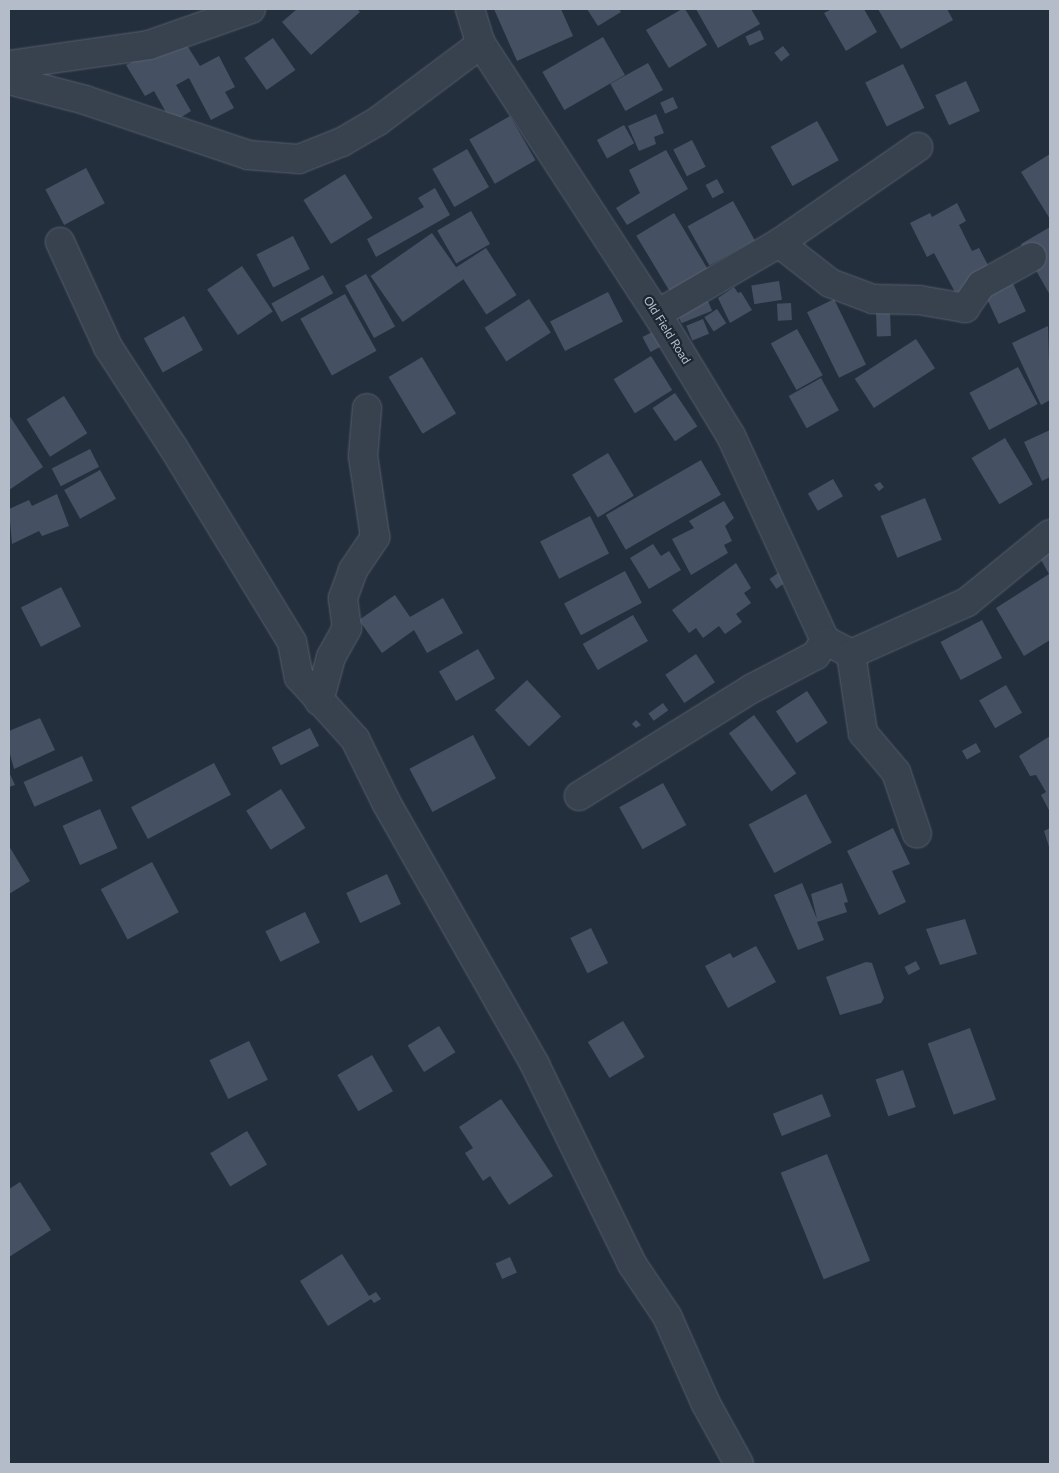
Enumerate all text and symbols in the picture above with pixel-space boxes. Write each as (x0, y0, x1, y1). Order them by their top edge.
street label: Old Field Road (640, 293, 694, 367)

